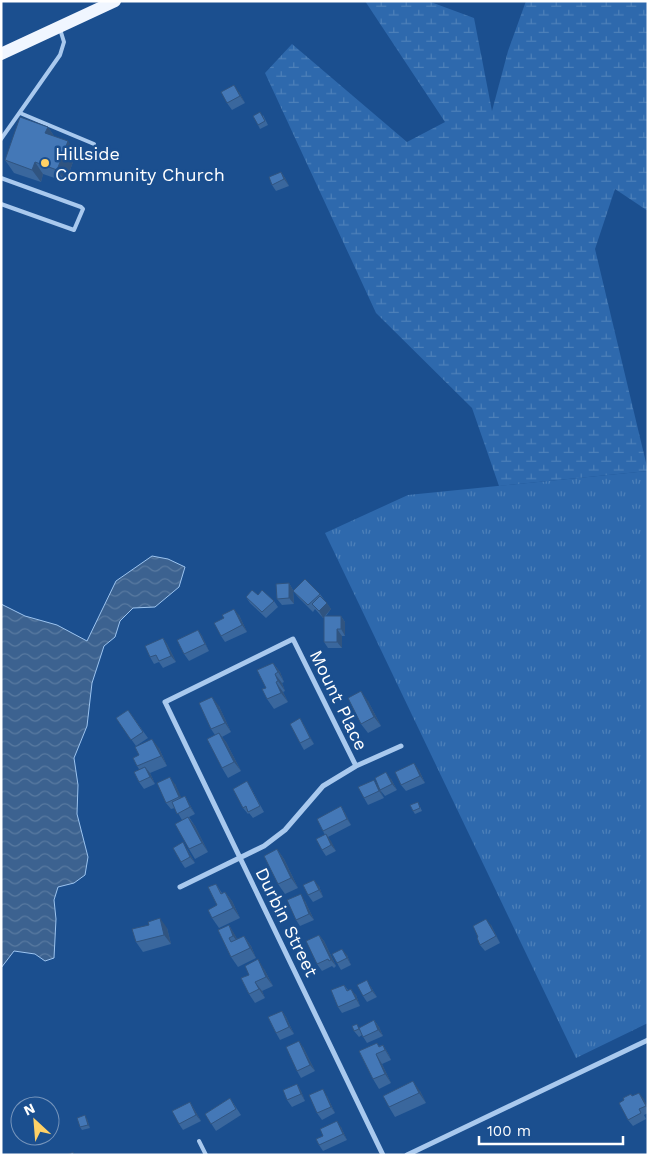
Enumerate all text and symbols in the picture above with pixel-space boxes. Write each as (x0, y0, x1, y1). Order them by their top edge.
place label: Hillside Community Church (55, 143, 225, 185)
marker: Hillside Community Church (39, 157, 51, 169)
street label: Mount Place (306, 646, 372, 754)
street label: Durbin Street (251, 864, 323, 980)
north arrow (10, 1096, 60, 1146)
text: N (21, 1100, 37, 1119)
scale bar (479, 1114, 623, 1146)
text: 100 m (487, 1122, 531, 1140)

